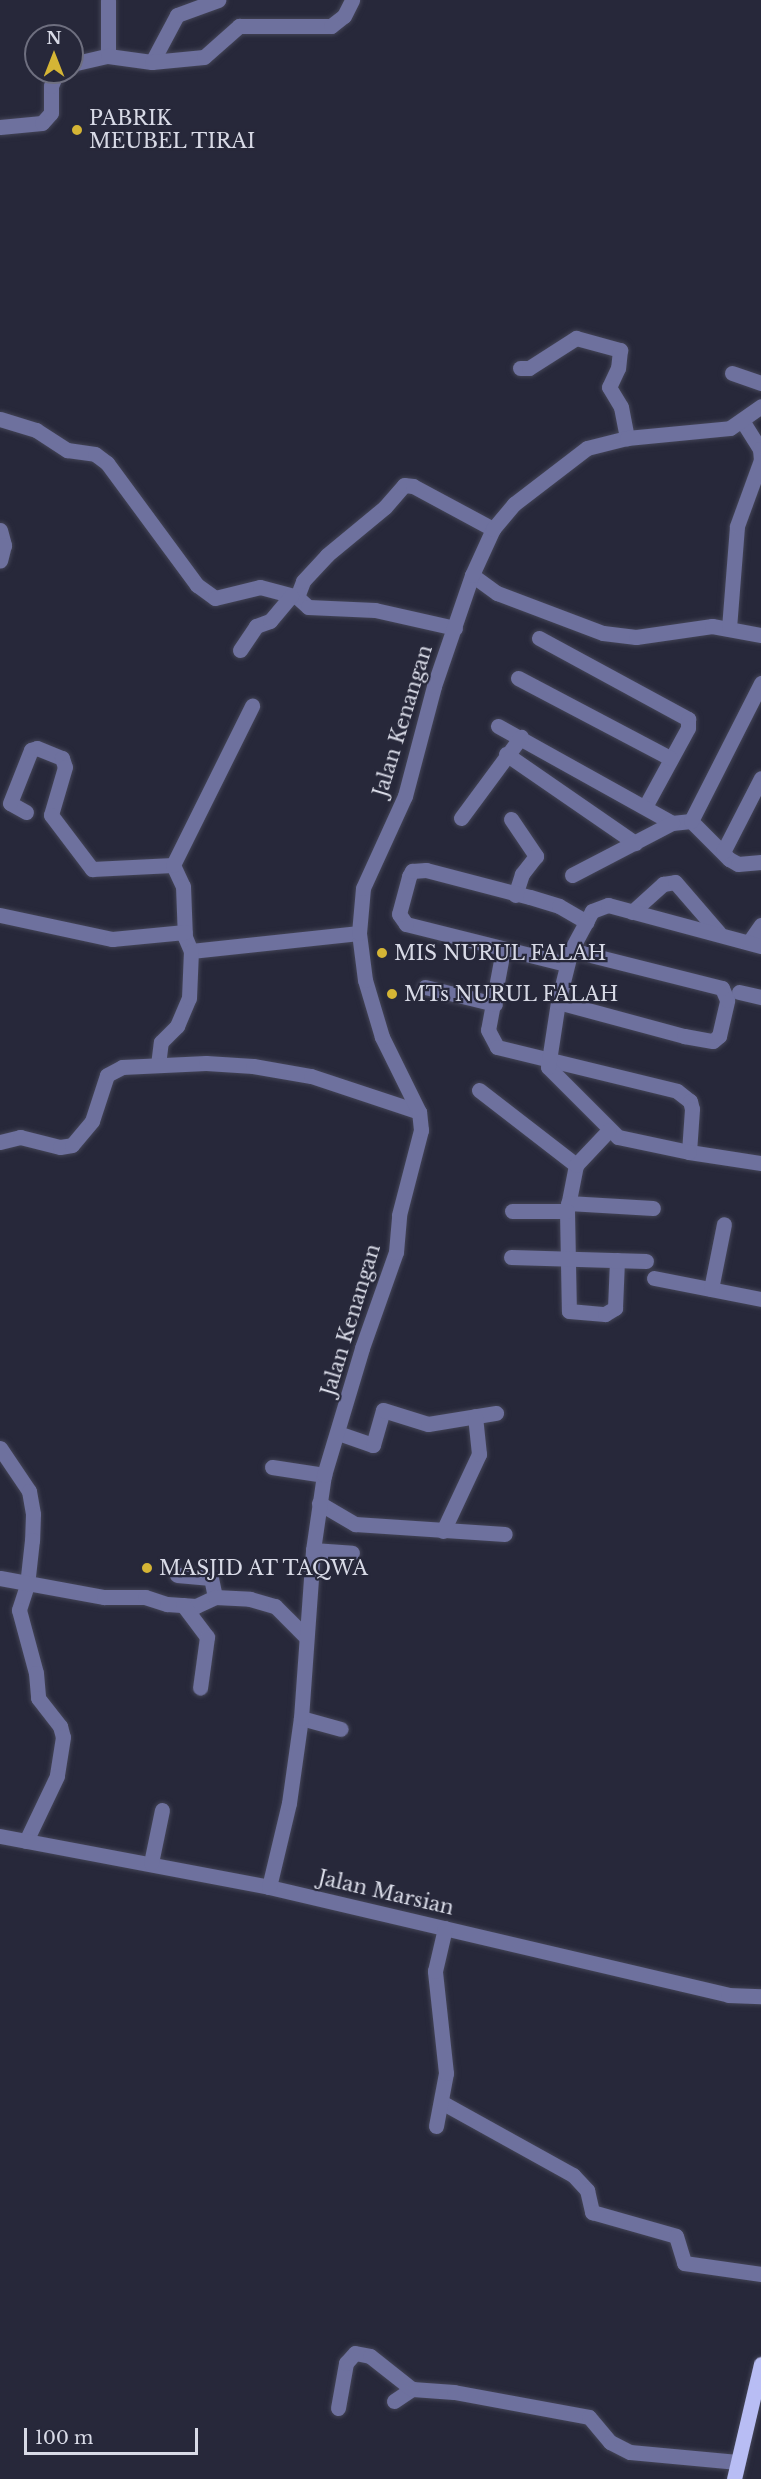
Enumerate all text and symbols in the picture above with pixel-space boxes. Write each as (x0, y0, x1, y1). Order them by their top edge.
north arrow (24, 24, 84, 84)
text: N (46, 28, 62, 48)
place label: PABRIK MEUBEL TIRAI (89, 106, 256, 153)
marker: PABRIK MEUBEL TIRAI (70, 123, 84, 137)
street label: Jalan Kenangan (369, 642, 437, 800)
place label: MIS NURUL FALAH (394, 941, 607, 965)
marker: MIS NURUL FALAH (375, 946, 389, 960)
place label: MTs NURUL FALAH (404, 982, 619, 1006)
marker: MTs NURUL FALAH (385, 987, 399, 1001)
street label: Jalan Kenangan (317, 1241, 385, 1399)
place label: MASJID AT TAQWA (159, 1556, 370, 1580)
marker: MASJID AT TAQWA (140, 1561, 154, 1575)
street label: Jalan Marsian (316, 1866, 456, 1920)
scale bar (27, 2416, 201, 2454)
text: 100 m (35, 2427, 93, 2449)

